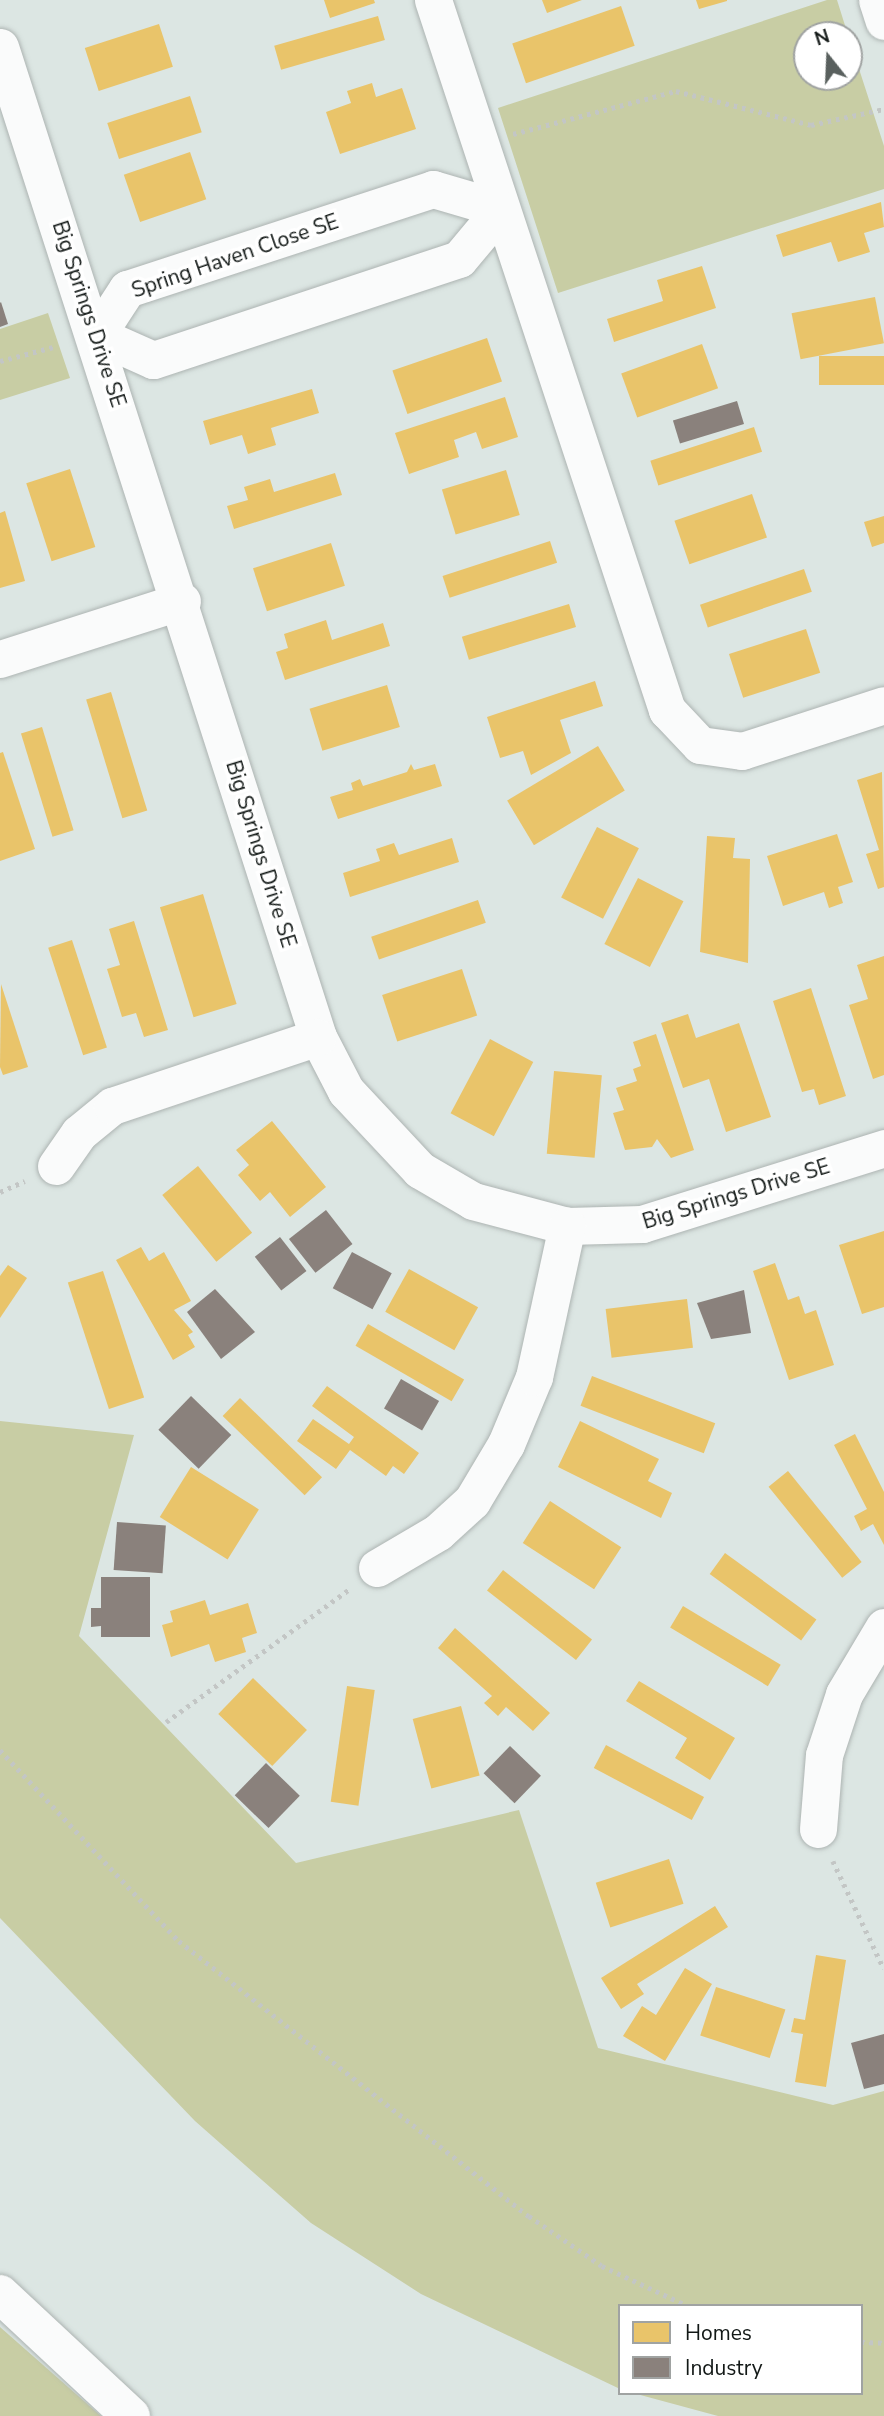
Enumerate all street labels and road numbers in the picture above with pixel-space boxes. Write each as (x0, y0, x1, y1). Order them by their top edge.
street label: Spring Haven Close SE (128, 209, 342, 303)
street label: Big Springs Drive SE (47, 218, 131, 410)
street label: Big Springs Drive SE (221, 757, 301, 951)
street label: Big Springs Drive SE (639, 1154, 833, 1234)

